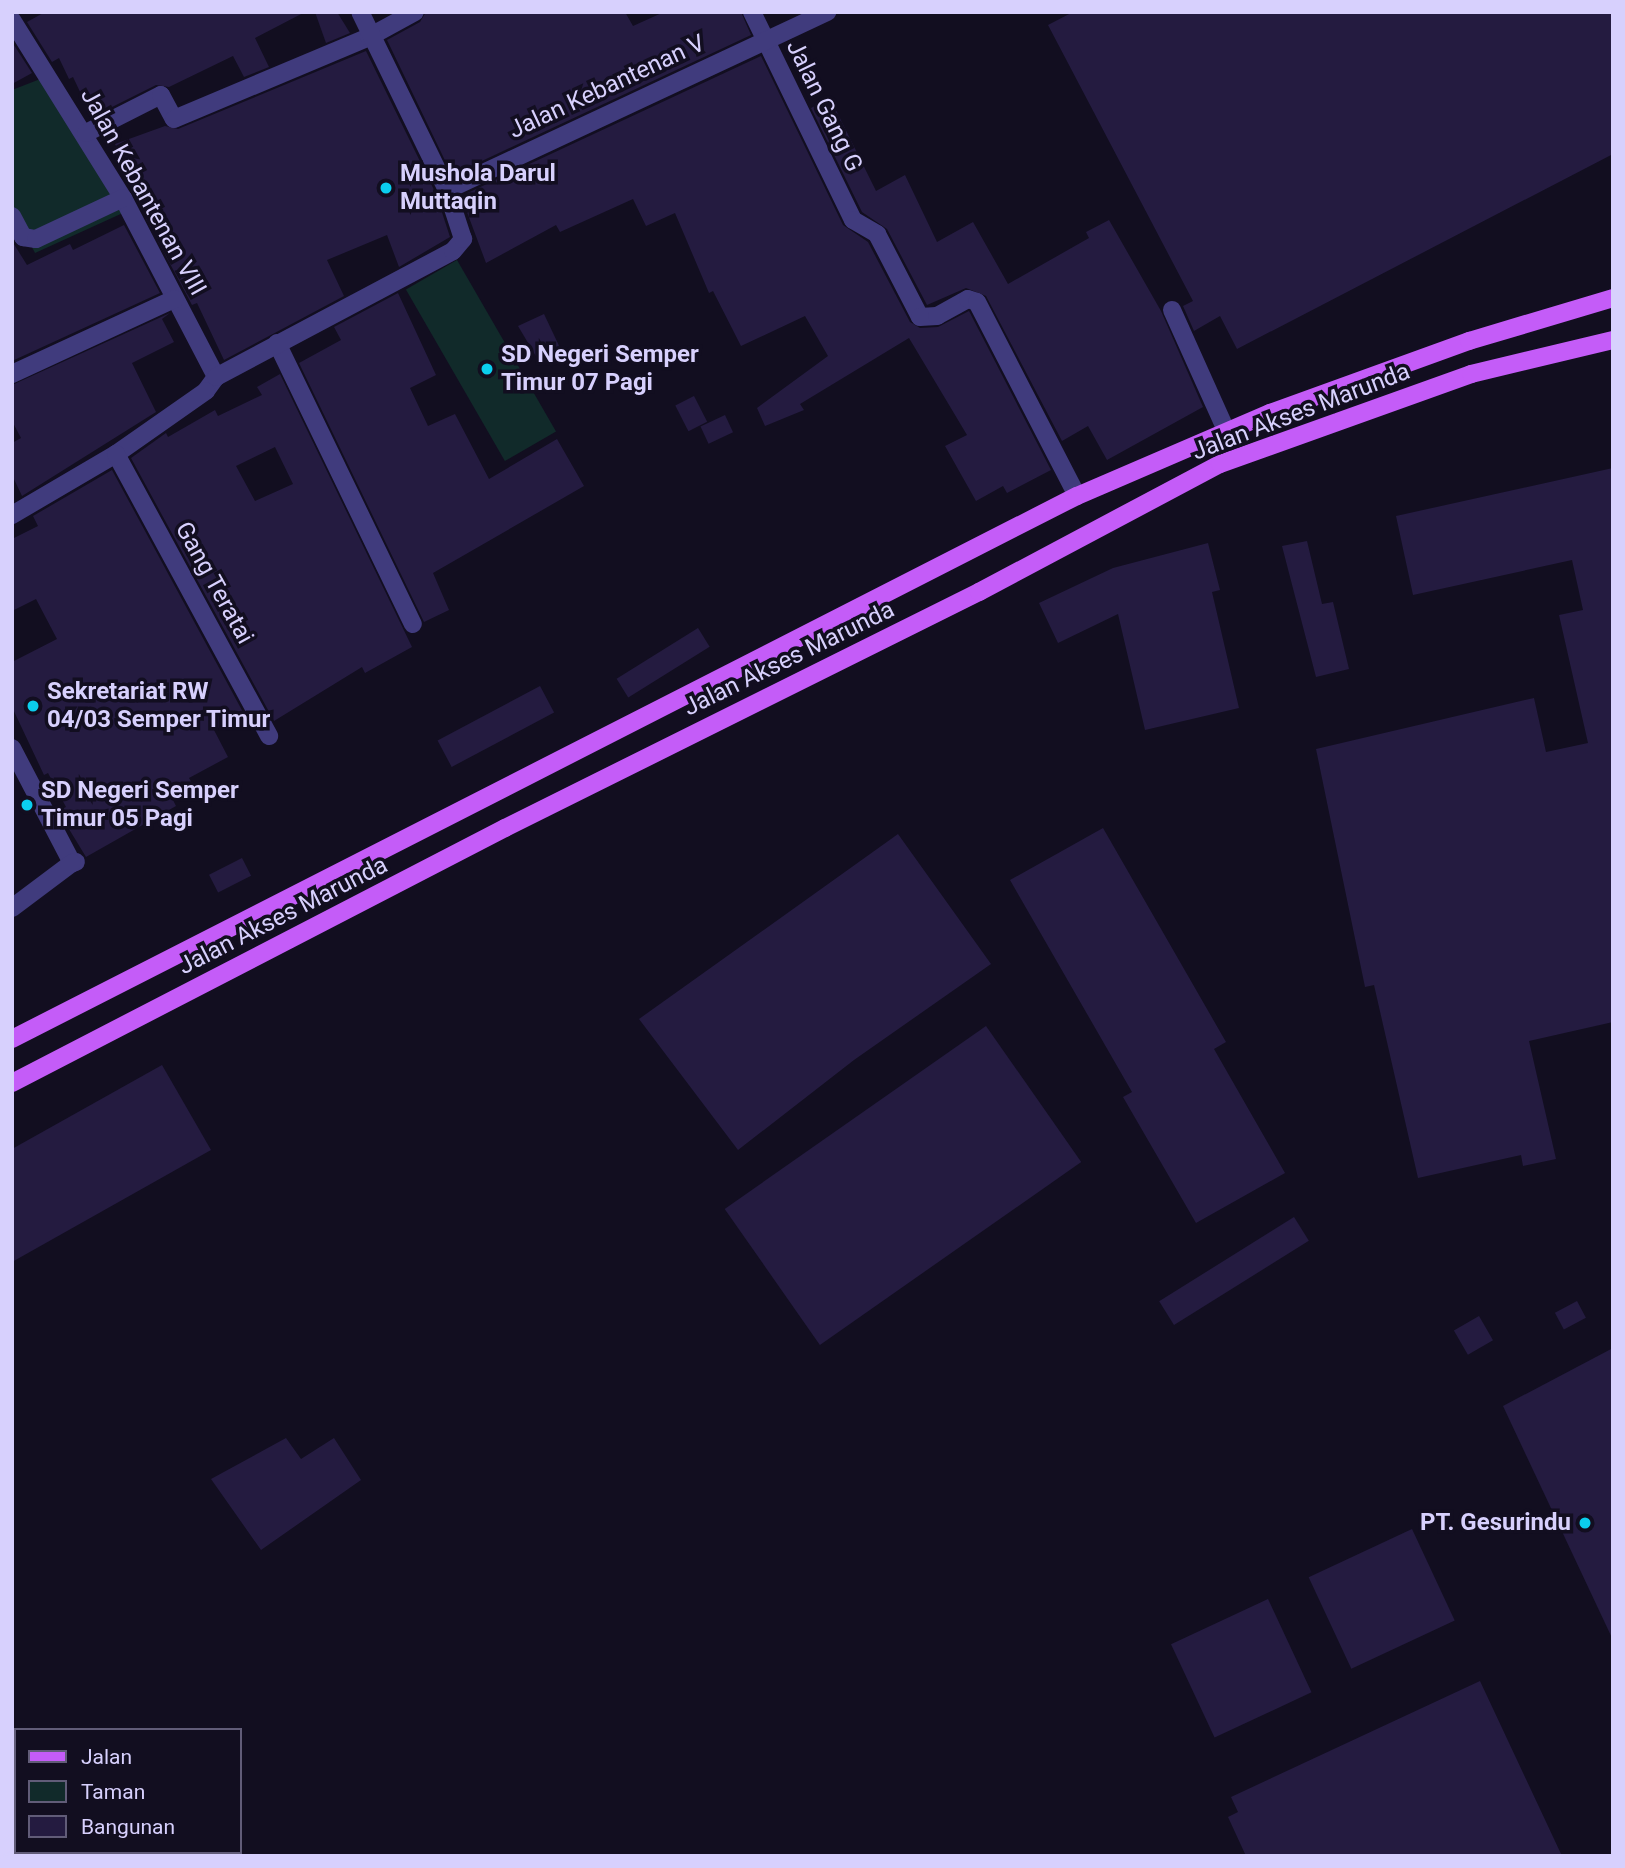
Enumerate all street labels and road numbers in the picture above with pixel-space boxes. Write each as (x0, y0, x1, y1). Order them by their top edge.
street label: Jalan Kebantenan V (504, 29, 710, 145)
street label: Jalan Gang G (780, 36, 868, 176)
street label: Jalan Kebantenan VIII (74, 83, 212, 301)
street label: Jalan Akses Marunda (1188, 357, 1414, 467)
street label: Gang Teratai (169, 517, 259, 649)
street label: Jalan Akses Marunda (679, 595, 899, 723)
street label: Jalan Akses Marunda (174, 851, 392, 981)

